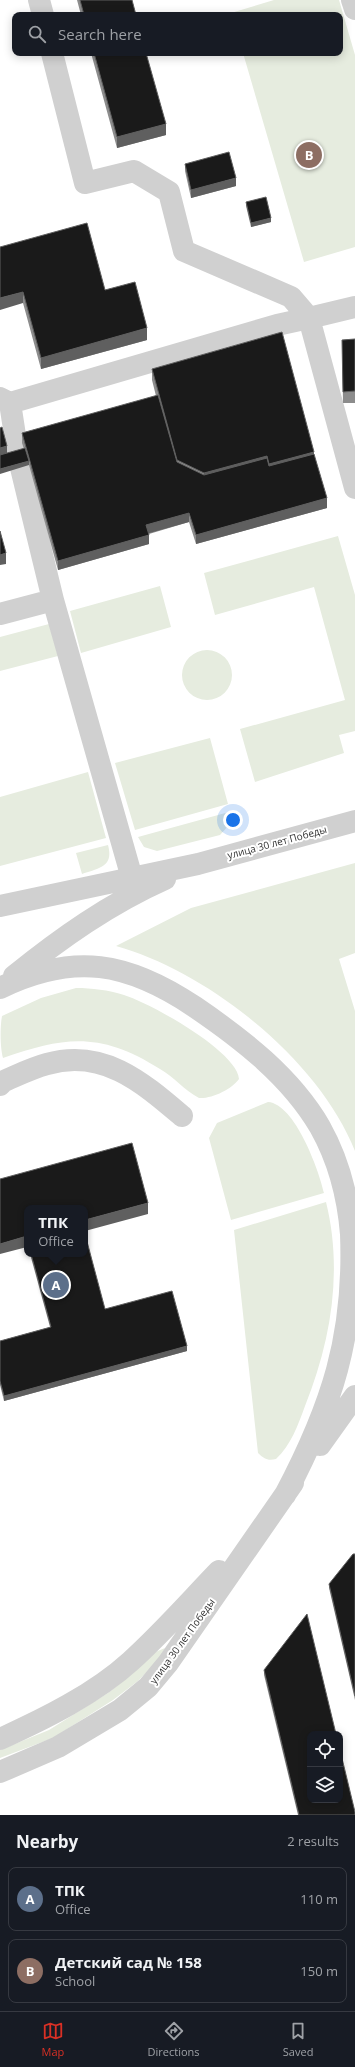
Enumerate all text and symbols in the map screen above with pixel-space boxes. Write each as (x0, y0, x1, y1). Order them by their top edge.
search box (12, 12, 343, 56)
icon: search (26, 23, 48, 45)
text: Search here (58, 24, 142, 44)
pin: B (296, 140, 322, 170)
your location (223, 810, 243, 830)
street label: улица 30 лет Победы (226, 822, 328, 862)
popup (24, 1205, 88, 1257)
text: ТПК (38, 1212, 68, 1232)
text: Office (38, 1232, 74, 1250)
pin: A (43, 1270, 69, 1300)
street label: улица 30 лет Победы (146, 1595, 218, 1687)
map controls (307, 1731, 343, 1803)
button: locate (307, 1731, 343, 1767)
button: layers (307, 1767, 343, 1803)
text: Nearby (16, 1830, 78, 1853)
text: 2 results (287, 1832, 339, 1850)
text: ТПК (55, 1880, 85, 1900)
text: A (26, 1890, 34, 1908)
text: 110 m (300, 1890, 338, 1908)
text: Office (55, 1900, 91, 1918)
text: Детский сад № 158 (55, 1952, 202, 1972)
text: B (26, 1962, 34, 1980)
text: 150 m (300, 1962, 338, 1980)
text: School (55, 1972, 95, 1990)
tab: Map (42, 2020, 64, 2059)
tab: Directions (148, 2020, 200, 2059)
tab: Saved (283, 2020, 313, 2059)

